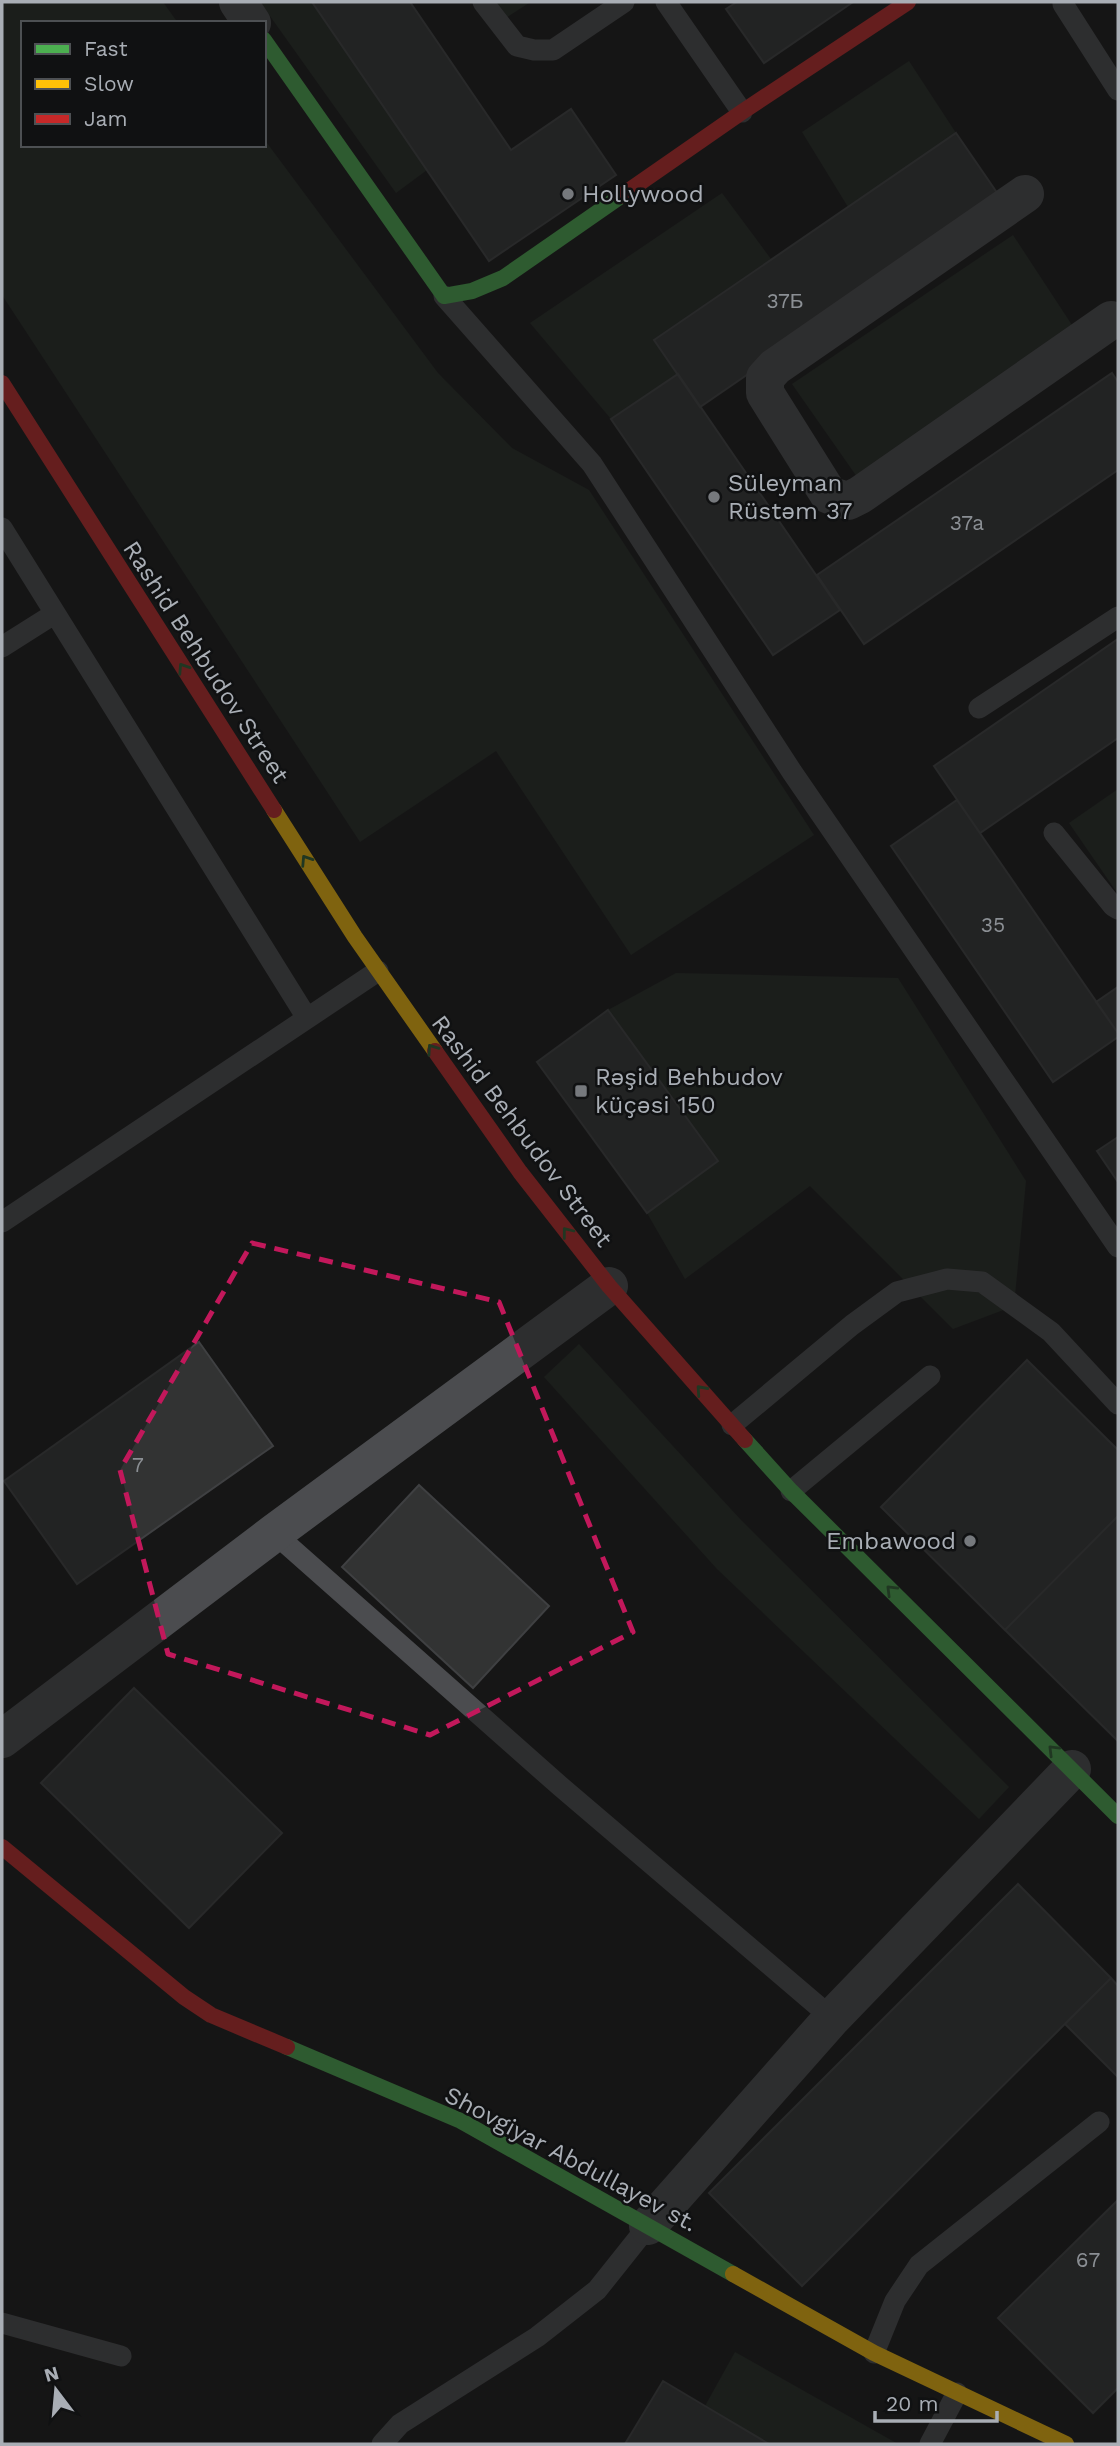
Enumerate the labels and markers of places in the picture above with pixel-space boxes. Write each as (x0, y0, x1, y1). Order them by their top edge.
place label: Hollywood (582, 180, 704, 208)
marker: Hollywood (560, 186, 576, 202)
place label: Süleyman Rüstəm 37 (728, 469, 853, 525)
marker: Süleyman Rüstəm 37 (706, 489, 722, 505)
place label: Rəşid Behbudov küçəsi 150 (595, 1063, 783, 1119)
marker: Rəşid Behbudov küçəsi 150 (573, 1083, 589, 1099)
place label: Embawood (826, 1527, 956, 1555)
marker: Embawood (962, 1533, 978, 1549)

